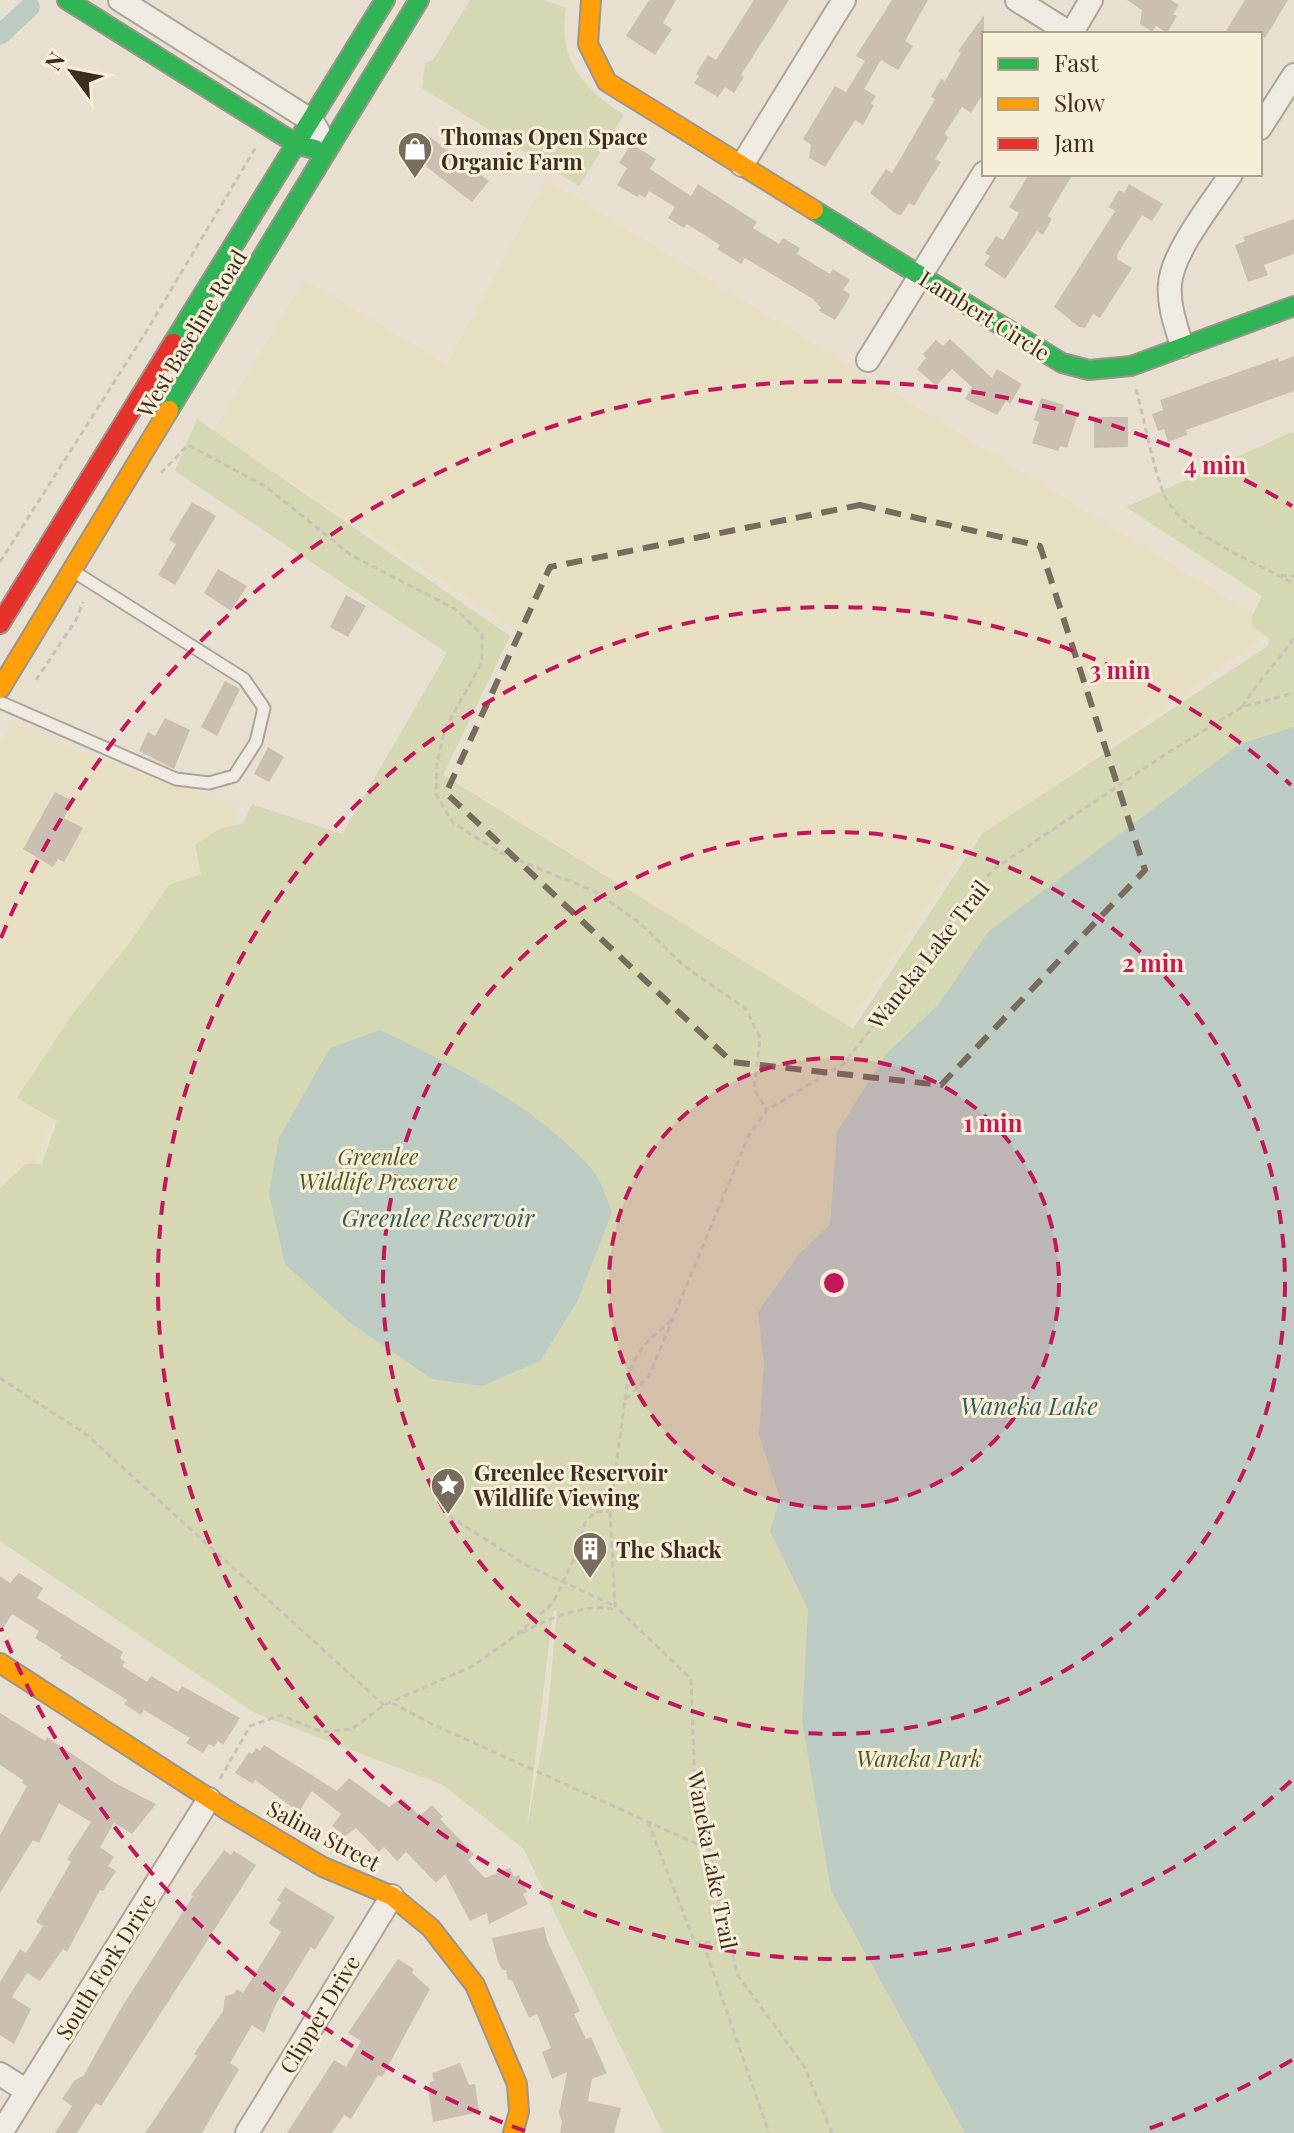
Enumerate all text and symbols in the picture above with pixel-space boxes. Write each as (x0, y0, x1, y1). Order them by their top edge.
north arrow (32, 32, 112, 112)
legend (982, 32, 1262, 176)
text: N (37, 46, 71, 76)
text: Fast (1054, 46, 1099, 78)
text: Slow (1054, 86, 1106, 118)
place label: Thomas Open Space Organic Farm (441, 121, 648, 176)
text: Jam (1053, 126, 1095, 158)
shop icon: Thomas Open Space Organic Farm (396, 130, 434, 180)
street label: West Baseline Road (129, 243, 253, 423)
street label: Lambert Circle (914, 263, 1056, 367)
text: 4 min (1184, 448, 1246, 480)
text: 3 min (1089, 653, 1151, 685)
street label: Waneka Lake Trail (860, 874, 995, 1035)
text: 2 min (1122, 946, 1184, 978)
text: 1 min (964, 1106, 1023, 1138)
park label: Greenlee Wildlife Preserve (298, 1141, 458, 1196)
water label: Greenlee Reservoir (342, 1201, 535, 1233)
centre of rings (820, 1269, 848, 1297)
water label: Waneka Lake (960, 1389, 1098, 1421)
place label: Greenlee Reservoir Wildlife Viewing (473, 1457, 669, 1512)
place icon: Greenlee Reservoir Wildlife Viewing (429, 1466, 467, 1516)
building icon: The Shack (571, 1530, 609, 1580)
place label: The Shack (616, 1534, 722, 1564)
park label: Waneka Park (856, 1743, 982, 1773)
street label: Waneka Lake Trail (681, 1767, 745, 1952)
street label: Salina Street (262, 1793, 387, 1878)
street label: South Fork Drive (48, 1887, 162, 2045)
street label: Clipper Drive (272, 1949, 366, 2079)

